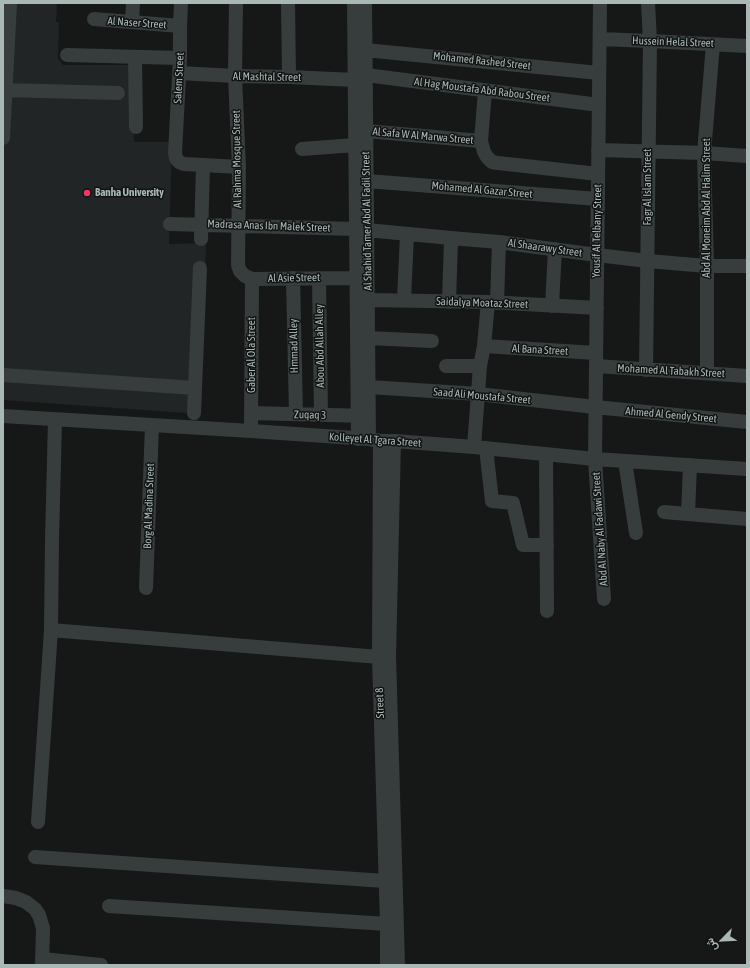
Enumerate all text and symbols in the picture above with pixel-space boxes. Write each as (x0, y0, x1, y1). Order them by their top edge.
street label: Al Naser Street (107, 14, 167, 32)
street label: Hussein Helal Street (632, 34, 714, 50)
street label: Mohamed Rashed Street (432, 49, 532, 73)
street label: Salem Street (171, 52, 187, 104)
street label: Al Mashtal Street (233, 70, 301, 84)
street label: Al Hag Moustafa Abd Rabou Street (413, 75, 551, 105)
street label: Al Rahma Mosque Street (230, 110, 244, 208)
street label: Al Safa W Al Marwa Street (372, 125, 474, 147)
street label: Abd Al Moneim Abd Al Halim Street (700, 138, 714, 278)
street label: Fagr Al Islam Street (641, 149, 655, 225)
street label: Al Shahid Tamer Abd Al Fadil Street (359, 151, 375, 291)
street label: Mohamed Al Gazar Street (431, 179, 533, 201)
street label: Yousif Al Telbany Street (590, 184, 604, 278)
place label: Banha University (95, 186, 164, 200)
marker: Banha University (82, 188, 92, 198)
street label: Madrasa Anas Ibn Malek Street (207, 217, 331, 235)
street label: Al Shaarawy Street (507, 236, 583, 260)
street label: Al Asie Street (268, 271, 320, 285)
street label: Saidalya Moataz Street (436, 295, 528, 311)
street label: Abou Abd Allah Alley (313, 304, 327, 388)
street label: Gaber Al Ola Street (245, 317, 259, 393)
street label: Hmmad Alley (287, 319, 301, 373)
street label: Al Bana Street (512, 342, 568, 358)
street label: Mohamed Al Tabakh Street (617, 362, 725, 380)
street label: Saad Ali Moustafa Street (433, 385, 531, 407)
street label: Ahmed Al Gendy Street (625, 404, 717, 426)
street label: Zuqaq 3 (294, 408, 326, 422)
street label: Kolleyet Al Tgara Street (328, 430, 422, 450)
street label: Borg Al Madina Street (141, 463, 157, 549)
street label: Abd Al Naby Al Fadawi Street (589, 472, 611, 586)
street label: Street 8 (373, 687, 387, 719)
north arrow (702, 920, 742, 960)
text: ش (703, 936, 719, 953)

